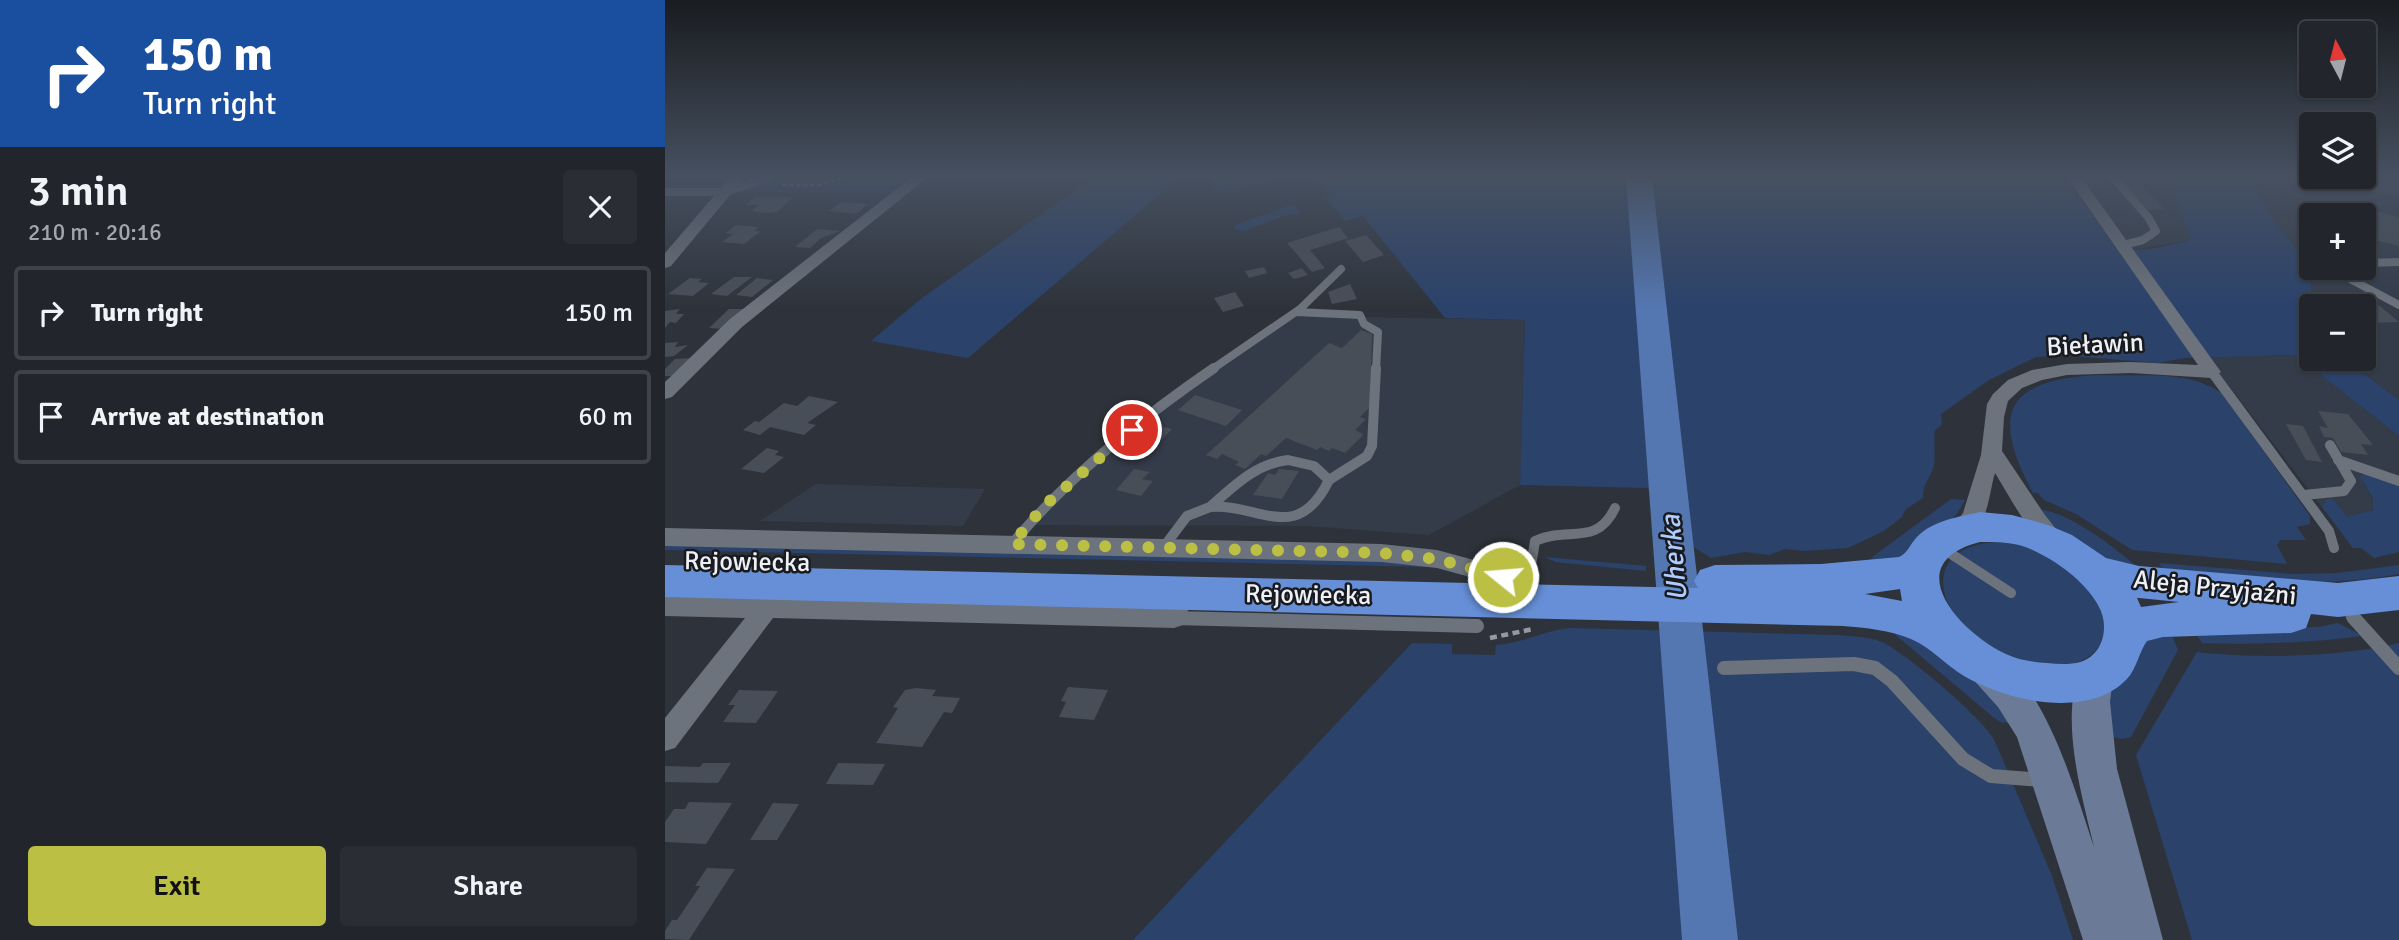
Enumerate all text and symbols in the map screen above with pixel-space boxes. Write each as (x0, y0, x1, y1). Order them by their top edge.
north arrow (2299, 21, 2377, 98)
map controls (2299, 21, 2376, 371)
text: 150 m (143, 24, 273, 84)
icon: right (28, 28, 119, 119)
text: Turn right (143, 84, 276, 123)
button: layers (2299, 112, 2376, 189)
text: 3 min (28, 166, 129, 217)
button: close (563, 170, 637, 244)
button: + (2299, 203, 2376, 280)
text: 210 m · 20:16 (28, 218, 162, 247)
icon: right (32, 294, 70, 332)
button: − (2299, 294, 2376, 371)
text: Turn right (91, 297, 203, 329)
text: 150 m (564, 297, 633, 329)
street label: Bieławin (2045, 326, 2145, 364)
icon: arrive (32, 398, 70, 436)
pin (1102, 400, 1162, 460)
text: Arrive at destination (91, 401, 324, 433)
text: 60 m (578, 401, 633, 433)
icon: arrive (1113, 411, 1151, 449)
water label: Uherka (1653, 513, 1695, 603)
position arrow (1466, 540, 1540, 614)
street label: Rejowiecka (684, 545, 810, 579)
street label: Aleja Przyjaźni (2132, 564, 2298, 612)
street label: Rejowiecka (1245, 578, 1371, 612)
button: Exit (28, 846, 326, 926)
button: Share (340, 846, 637, 926)

